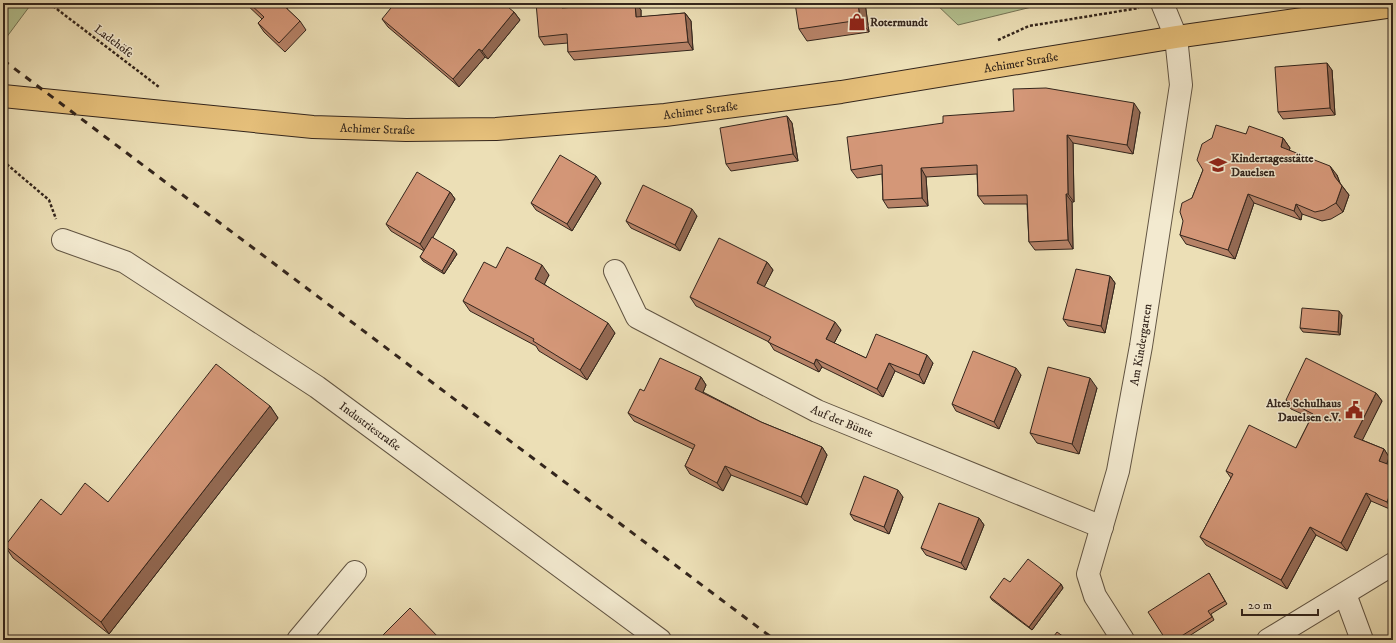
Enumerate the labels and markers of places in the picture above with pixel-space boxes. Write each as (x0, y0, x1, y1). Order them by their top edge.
shop icon: Rotermundt (847, 12, 867, 32)
place label: Rotermundt (870, 15, 928, 30)
place label: Kindertagesstätte Dauelsen (1231, 151, 1314, 180)
school or university icon: Kindertagesstätte Dauelsen (1208, 155, 1228, 175)
place label: Altes Schulhaus Dauelsen e.V. (1265, 396, 1341, 425)
public building icon: Altes Schulhaus Dauelsen e.V. (1344, 400, 1364, 420)

